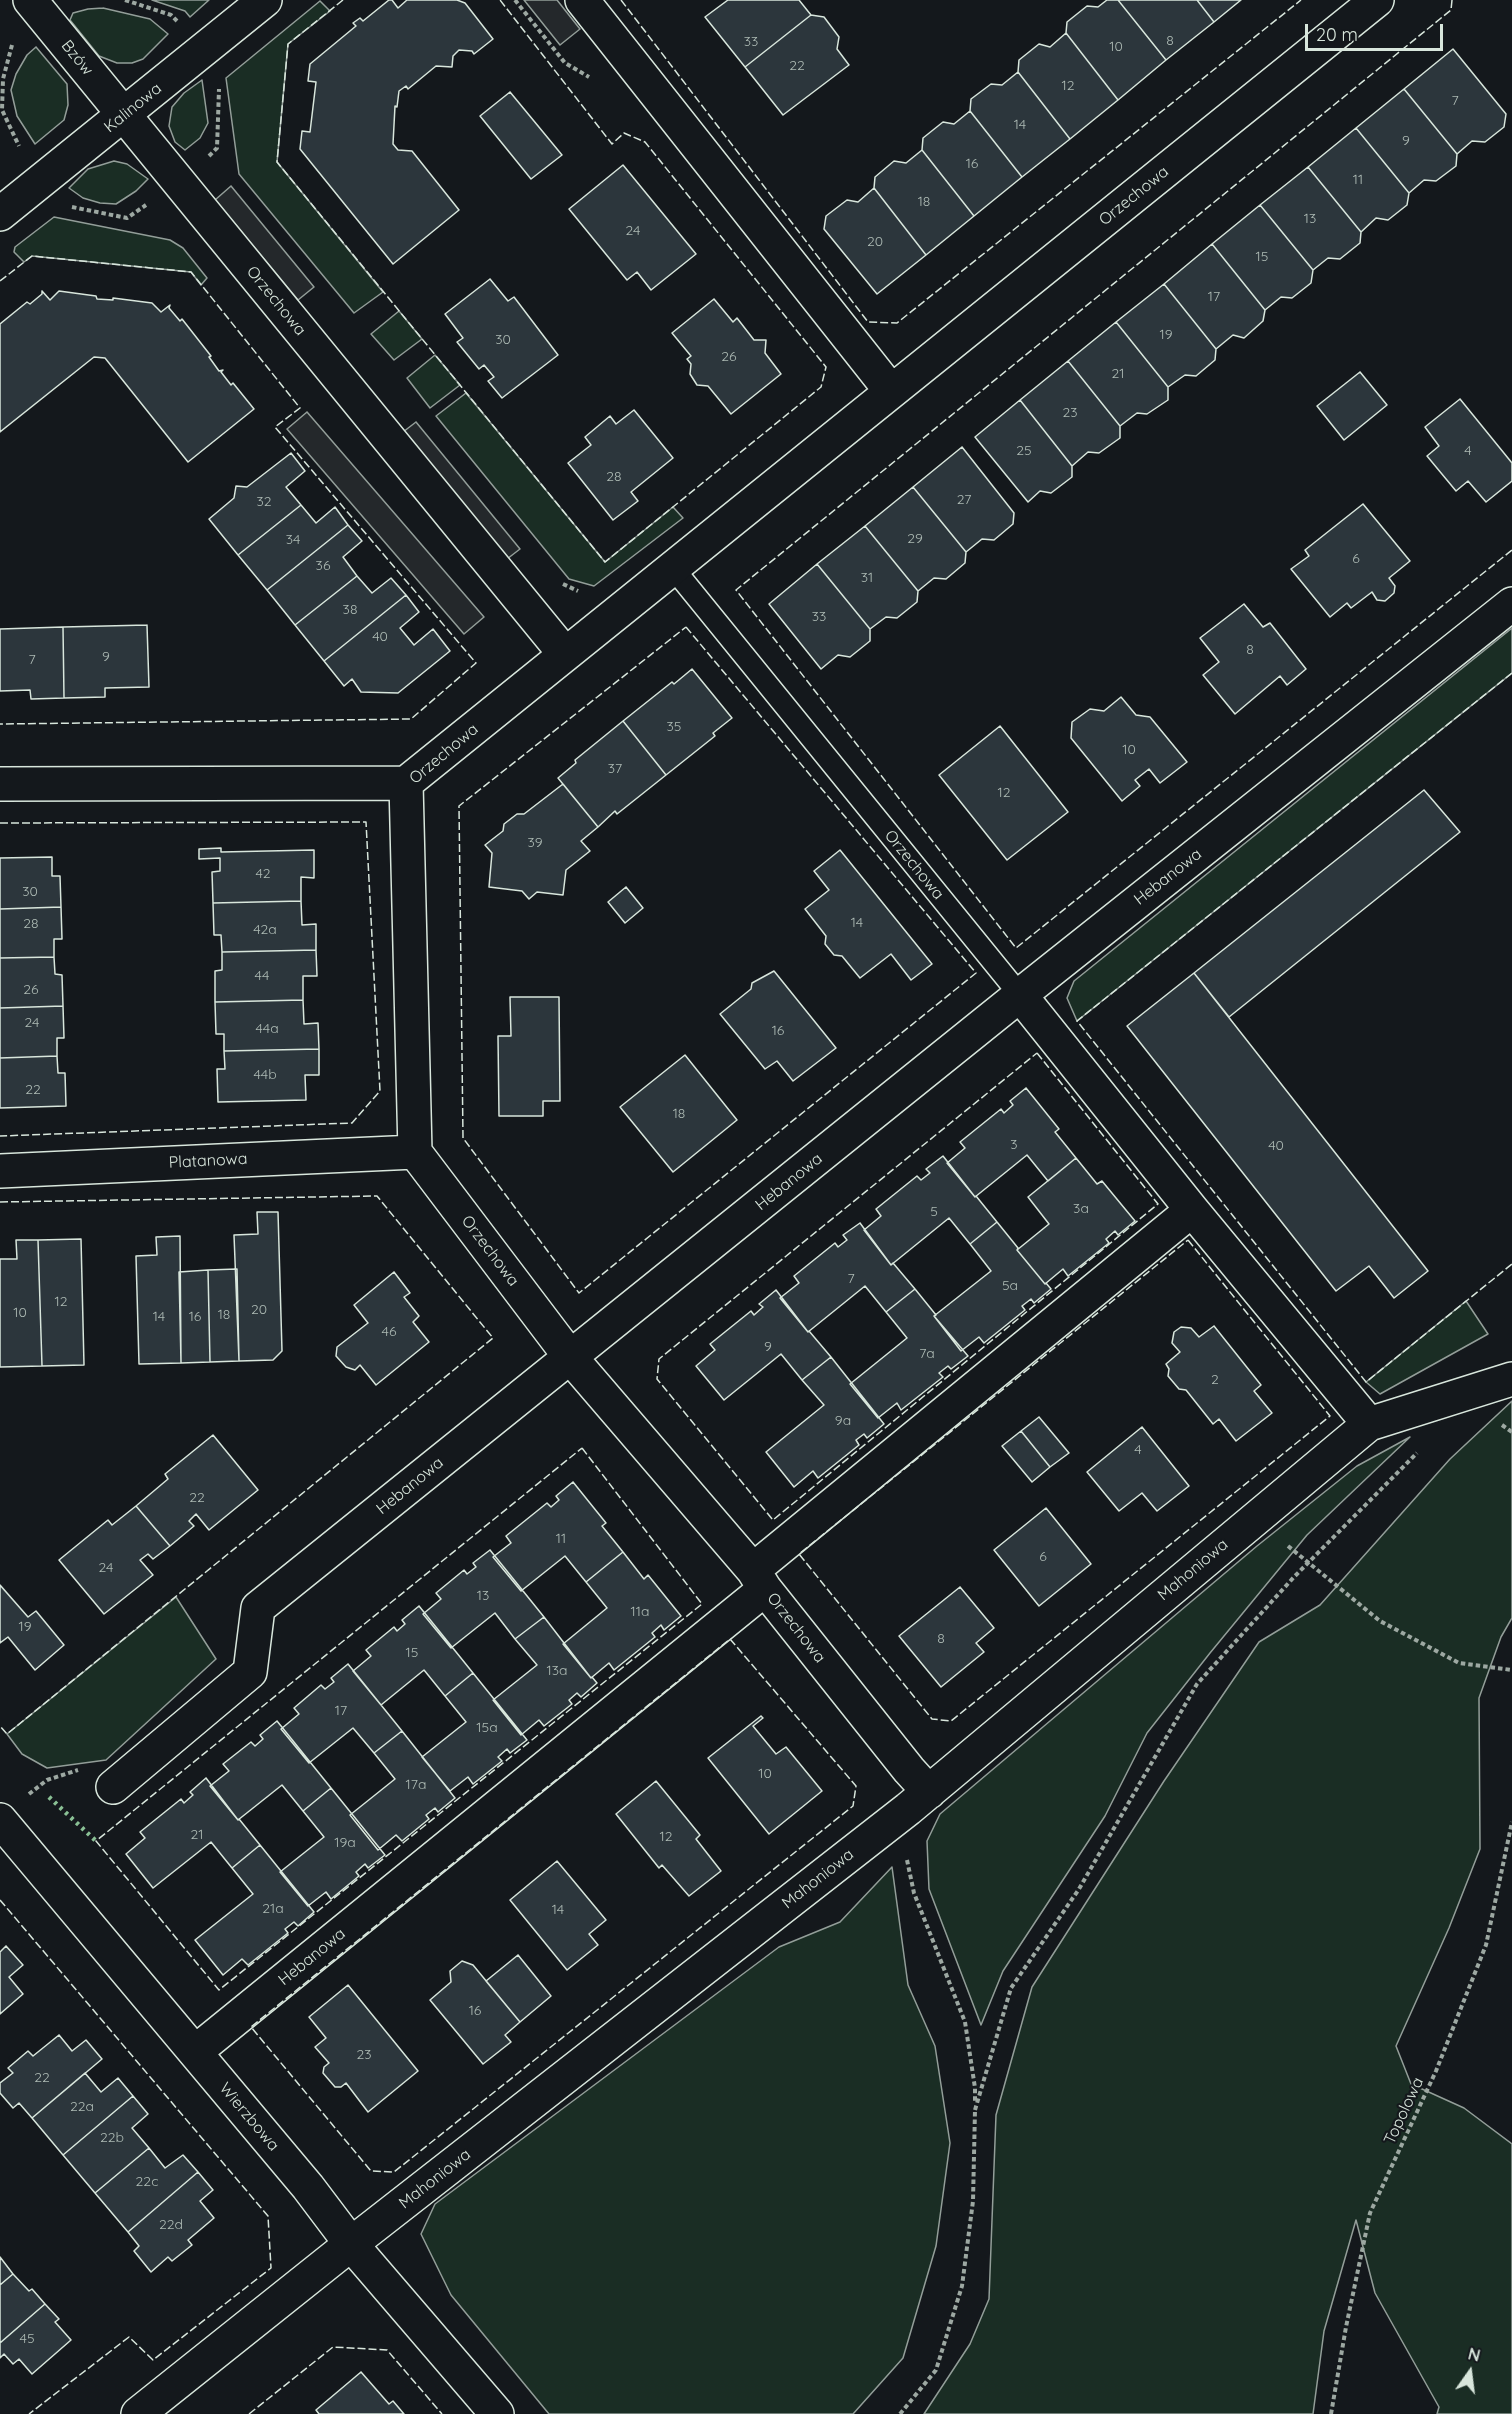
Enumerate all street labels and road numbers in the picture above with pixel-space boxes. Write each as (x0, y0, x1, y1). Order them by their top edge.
street label: Bzów (57, 37, 97, 79)
street label: Kalinowa (100, 79, 166, 137)
street label: Orzechowa (1095, 162, 1173, 230)
street label: Orzechowa (242, 262, 310, 340)
street label: Orzechowa (406, 720, 482, 788)
street label: Orzechowa (880, 826, 948, 904)
street label: Hebanowa (1130, 845, 1206, 909)
street label: Platanowa (168, 1149, 248, 1173)
street label: Hebanowa (752, 1149, 826, 1215)
street label: Orzechowa (457, 1212, 523, 1290)
street label: Hebanowa (373, 1453, 447, 1519)
street label: Mahoniowa (1154, 1535, 1232, 1605)
street label: Orzechowa (763, 1589, 829, 1667)
street label: Mahoniowa (778, 1845, 858, 1913)
street label: Hebanowa (275, 1924, 349, 1990)
street label: Topolowa (1380, 2074, 1428, 2148)
street label: Wierzbowa (215, 2079, 283, 2155)
street label: Mahoniowa (395, 2145, 475, 2213)

